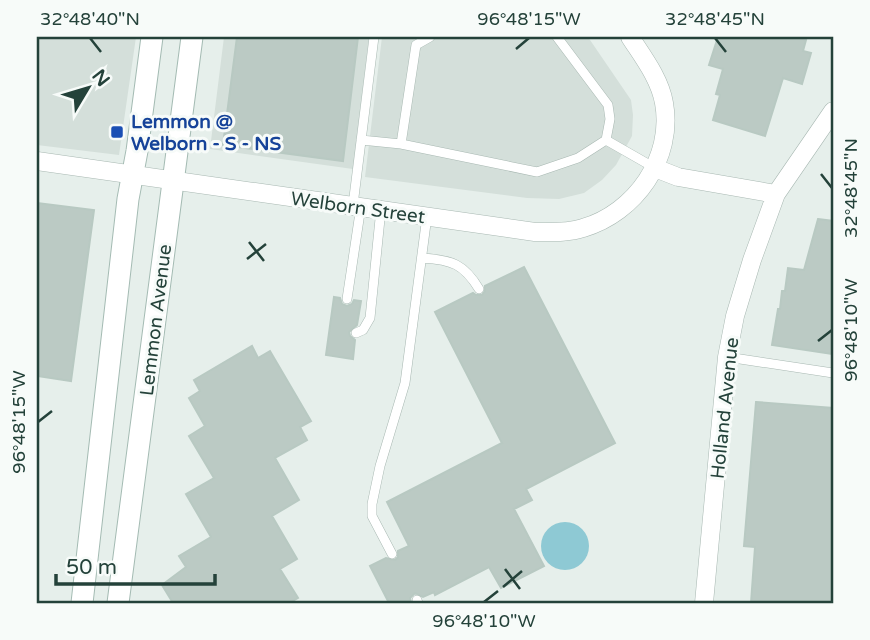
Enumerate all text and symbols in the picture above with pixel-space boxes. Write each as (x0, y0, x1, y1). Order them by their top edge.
text: 32°48'40"N (40, 8, 140, 30)
text: 96°48'15"W (477, 8, 581, 30)
text: 32°48'45"N (665, 8, 765, 30)
north arrow (52, 52, 122, 122)
text: N (87, 65, 114, 91)
place label: Lemmon @ Welborn - S - NS (131, 111, 281, 155)
marker: Lemmon @ Welborn - S - NS (109, 124, 125, 140)
text: 32°48'45"N (840, 138, 862, 238)
street label: Welborn Street (289, 188, 426, 228)
street label: Lemmon Avenue (136, 243, 176, 397)
text: 96°48'10"W (840, 278, 862, 382)
street label: Holland Avenue (707, 336, 743, 480)
text: 96°48'15"W (8, 370, 30, 474)
scale bar (56, 542, 215, 586)
text: 50 m (66, 555, 117, 580)
text: 96°48'10"W (432, 610, 536, 632)

